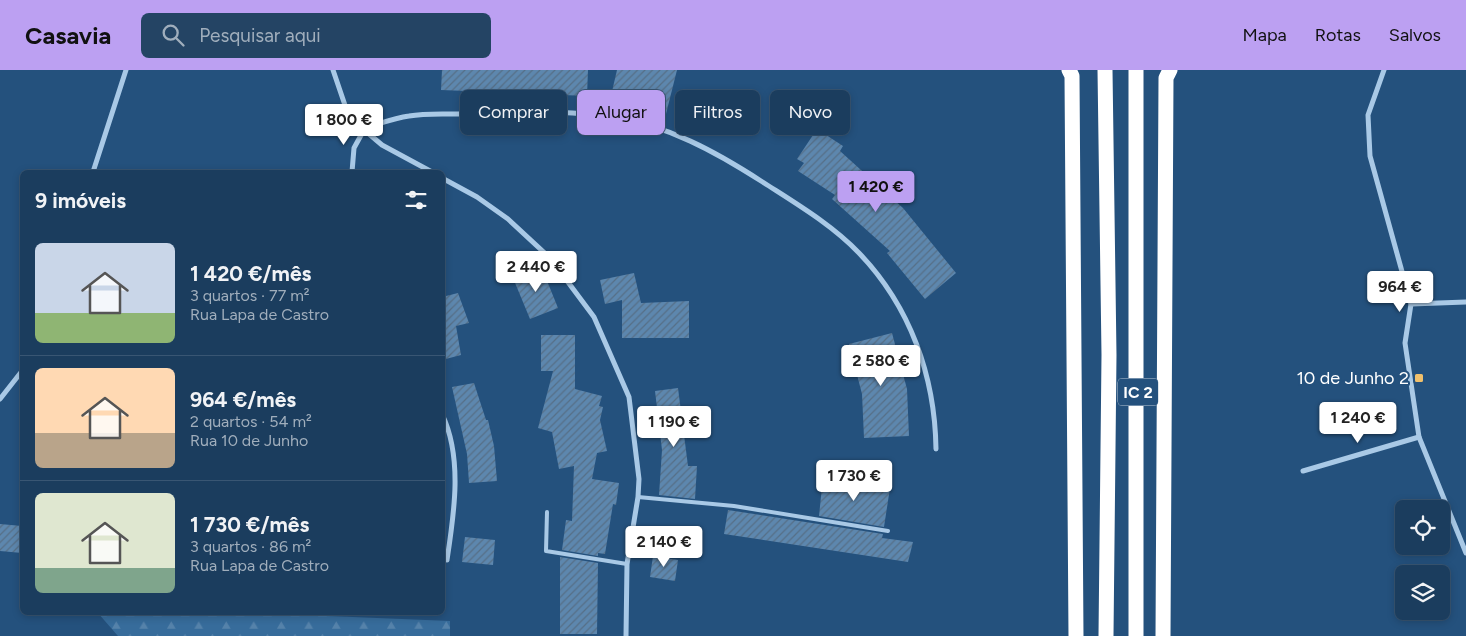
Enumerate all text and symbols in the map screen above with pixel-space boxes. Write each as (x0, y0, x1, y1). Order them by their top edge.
search box (141, 13, 491, 58)
text: Casavia (25, 21, 111, 50)
icon: search (159, 21, 187, 49)
text: Pesquisar aqui (199, 24, 321, 47)
text: Mapa (1243, 24, 1287, 46)
text: Rotas (1315, 24, 1361, 46)
text: Salvos (1389, 24, 1441, 46)
chip: Comprar (460, 90, 567, 135)
chip: Alugar (577, 90, 665, 135)
chip: Filtros (675, 90, 760, 135)
chip: Novo (770, 90, 850, 135)
pin: 1 800 € (298, 104, 390, 146)
text: 1 800 € (316, 110, 372, 129)
pin: 1 420 € (830, 170, 922, 213)
text: 1 420 € (848, 177, 904, 196)
icon: filters (402, 186, 430, 214)
text: 9 imóveis (35, 188, 126, 213)
pin: 2 440 € (490, 250, 582, 293)
text: 2 440 € (507, 257, 565, 276)
text: 1 420 €/mês (190, 261, 311, 286)
icon: home (75, 263, 135, 323)
pin: 964 € (1365, 270, 1435, 313)
text: 964 € (1378, 277, 1422, 296)
text: 3 quartos · 77 m² (190, 286, 310, 305)
text: Rua Lapa de Castro (190, 305, 329, 324)
pin: 2 580 € (835, 344, 927, 387)
text: 2 580 € (852, 351, 910, 370)
place label: 10 de Junho 2 (1296, 367, 1409, 389)
marker: 10 de Junho 2 (1413, 372, 1425, 384)
road number: IC 2 (1118, 378, 1158, 406)
text: 964 €/mês (190, 387, 296, 412)
icon: home (75, 388, 135, 448)
pin: 1 240 € (1312, 402, 1404, 444)
pin: 1 190 € (628, 406, 720, 448)
text: 1 240 € (1330, 408, 1386, 427)
text: 2 quartos · 54 m² (190, 412, 312, 431)
text: 1 190 € (648, 412, 700, 431)
text: Rua 10 de Junho (190, 431, 308, 450)
pin: 1 730 € (808, 460, 900, 502)
text: 1 730 € (827, 466, 881, 485)
map controls (1395, 500, 1450, 620)
button: locate (1395, 500, 1450, 555)
text: 1 730 €/mês (190, 512, 309, 537)
icon: home (75, 513, 135, 573)
pin: 2 140 € (618, 526, 710, 568)
text: 2 140 € (636, 532, 692, 551)
text: 3 quartos · 86 m² (190, 537, 311, 556)
text: Rua Lapa de Castro (190, 556, 329, 575)
button: layers (1395, 565, 1450, 620)

